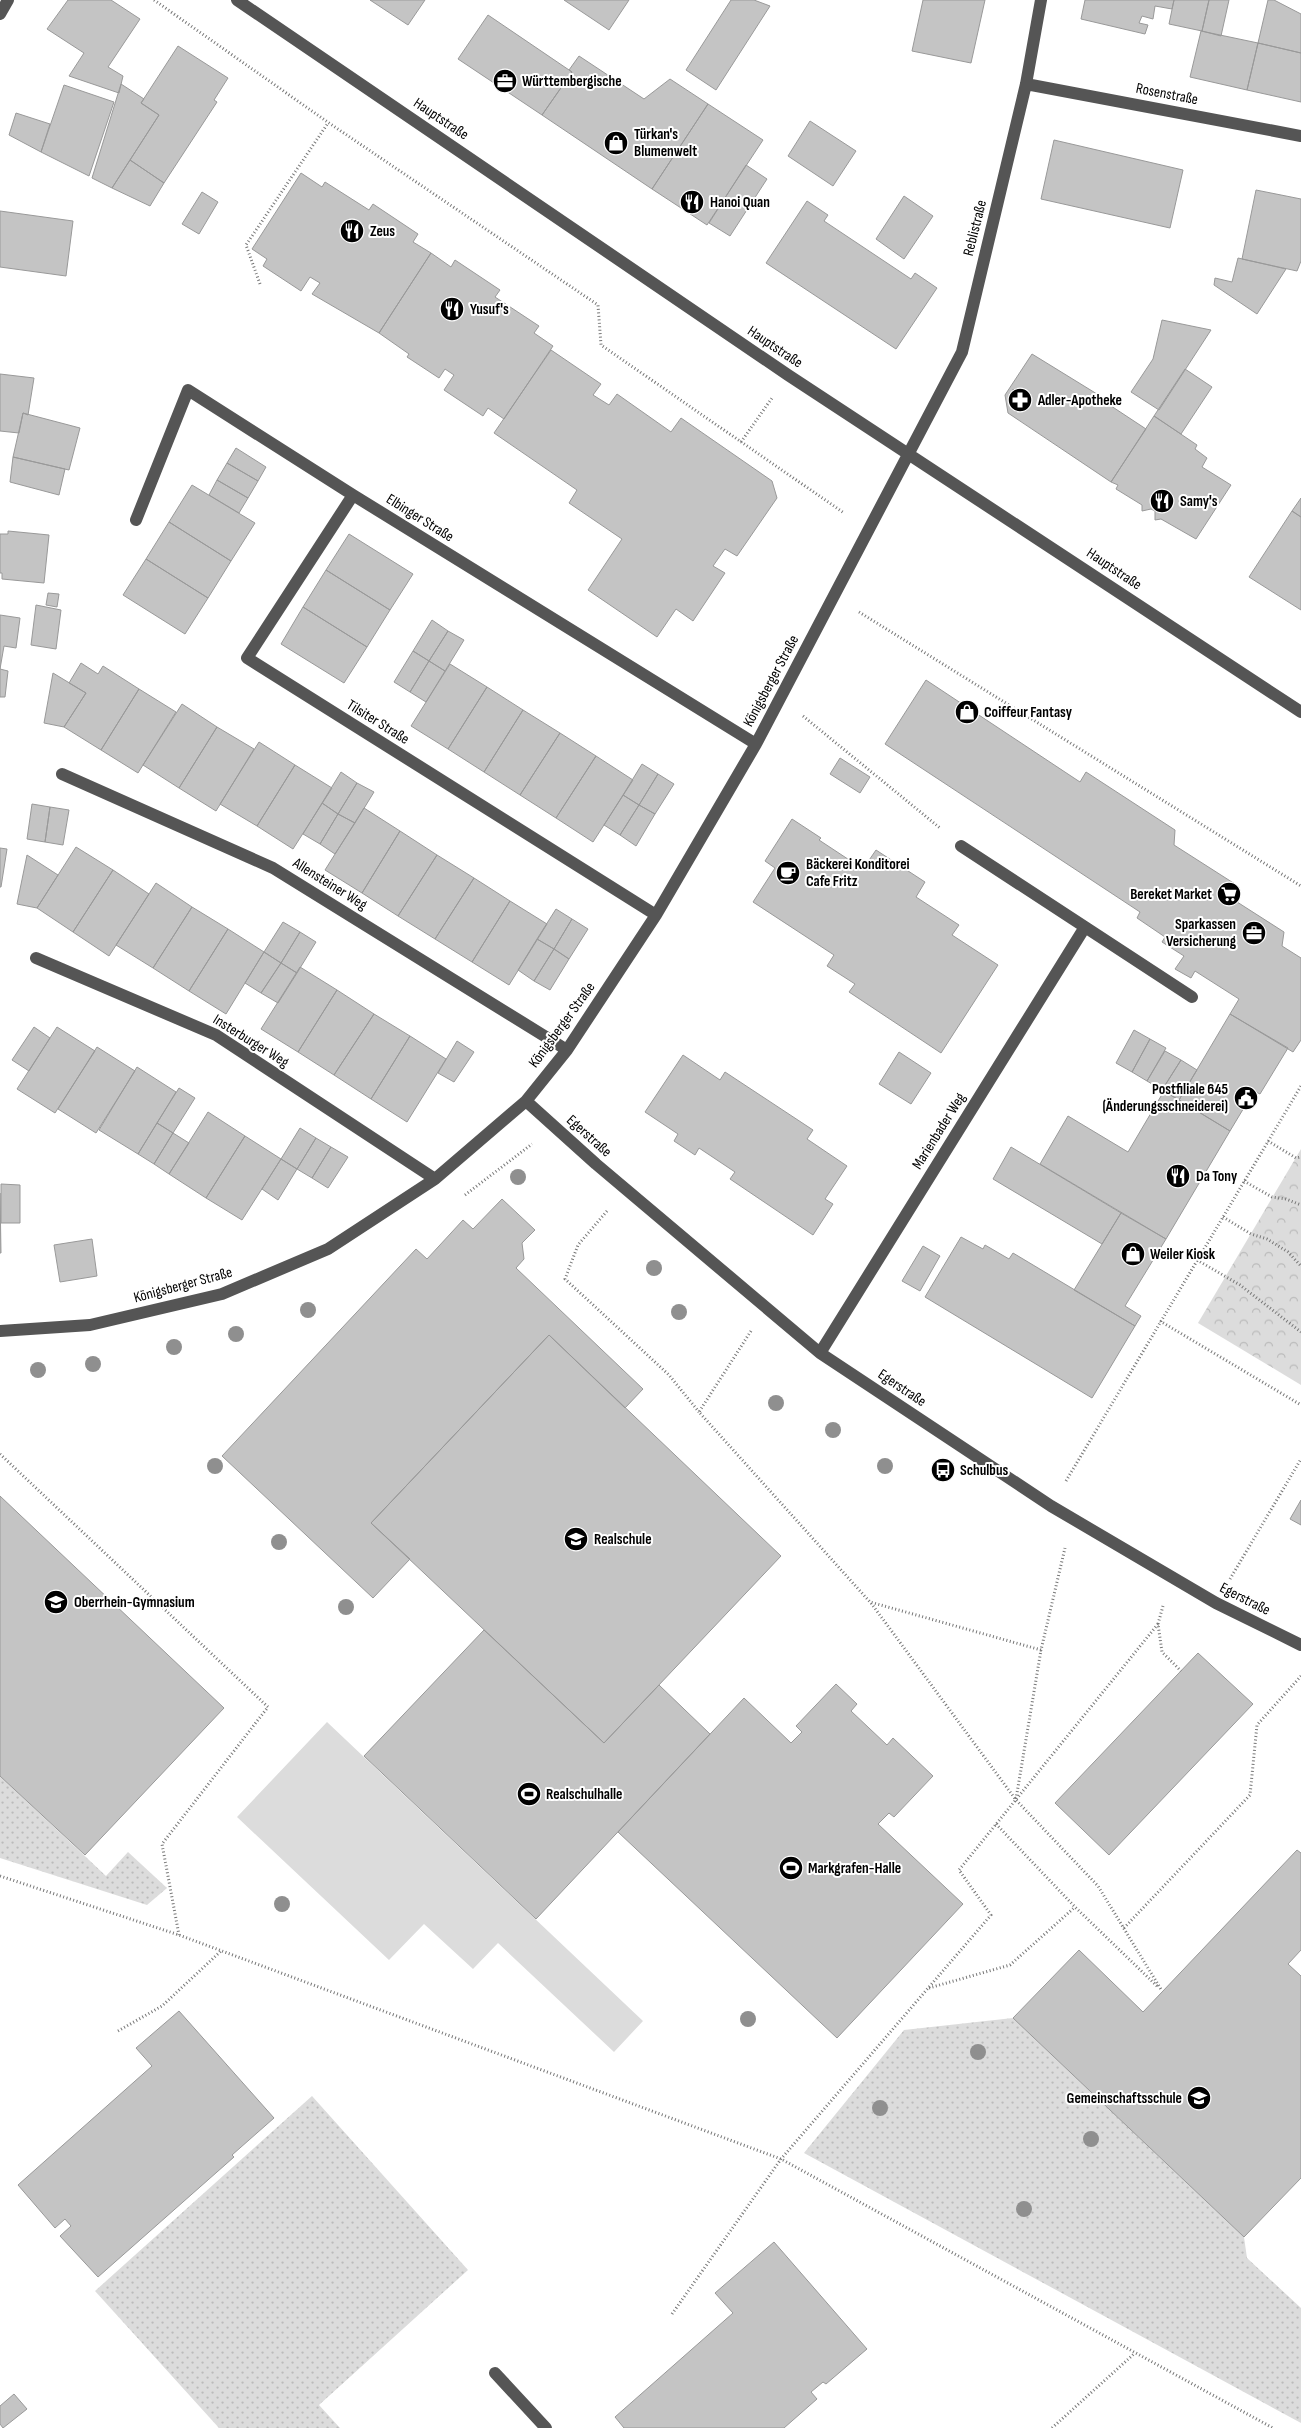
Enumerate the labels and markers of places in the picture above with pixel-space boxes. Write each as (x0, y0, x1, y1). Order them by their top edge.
office icon: Württembergische (492, 68, 518, 94)
place label: Württembergische (522, 72, 622, 91)
place label: Türkan's Blumenwelt (634, 125, 697, 161)
shop icon: Türkan's Blumenwelt (603, 130, 629, 156)
restaurant icon: Hanoi Quan (679, 189, 705, 215)
place label: Hanoi Quan (710, 193, 770, 212)
restaurant icon: Zeus (339, 218, 365, 244)
place label: Zeus (370, 222, 395, 241)
restaurant icon: Yusuf's (439, 296, 465, 322)
place label: Yusuf's (470, 300, 509, 319)
pharmacy icon: Adler-Apotheke (1007, 387, 1033, 413)
place label: Adler-Apotheke (1037, 391, 1122, 410)
restaurant icon: Samy's (1149, 488, 1175, 514)
place label: Samy's (1180, 492, 1218, 511)
shop icon: Coiffeur Fantasy (954, 699, 980, 725)
place label: Coiffeur Fantasy (984, 703, 1073, 722)
place label: Bäckerei Konditorei Cafe Fritz (806, 855, 910, 891)
cafe icon: Bäckerei Konditorei Cafe Fritz (775, 860, 801, 886)
supermarket icon: Bereket Market (1216, 881, 1242, 907)
place label: Bereket Market (1130, 885, 1212, 904)
place label: Sparkassen Versicherung (1166, 915, 1237, 951)
office icon: Sparkassen Versicherung (1241, 920, 1267, 946)
place label: Postfiliale 645 (Änderungsschneiderei) (1102, 1080, 1228, 1116)
public building icon: Postfiliale 645 (Änderungsschneiderei) (1233, 1085, 1259, 1111)
restaurant icon: Da Tony (1165, 1163, 1191, 1189)
place label: Da Tony (1196, 1167, 1238, 1186)
shop icon: Weiler Kiosk (1120, 1241, 1146, 1267)
place label: Weiler Kiosk (1150, 1245, 1216, 1264)
bus stop icon: Schulbus (930, 1457, 956, 1483)
place label: Schulbus (960, 1461, 1008, 1480)
school or university icon: Realschule (563, 1526, 589, 1552)
place label: Realschule (594, 1530, 652, 1549)
school or university icon: Oberrhein-Gymnasium (43, 1589, 69, 1615)
place label: Oberrhein-Gymnasium (74, 1593, 195, 1612)
sports icon: Realschulhalle (516, 1781, 542, 1807)
place label: Realschulhalle (546, 1785, 622, 1804)
sports icon: Markgrafen-Halle (778, 1855, 804, 1881)
place label: Markgrafen-Halle (808, 1859, 901, 1878)
school or university icon: Gemeinschaftsschule (1186, 2085, 1212, 2111)
place label: Gemeinschaftsschule (1067, 2089, 1182, 2108)

